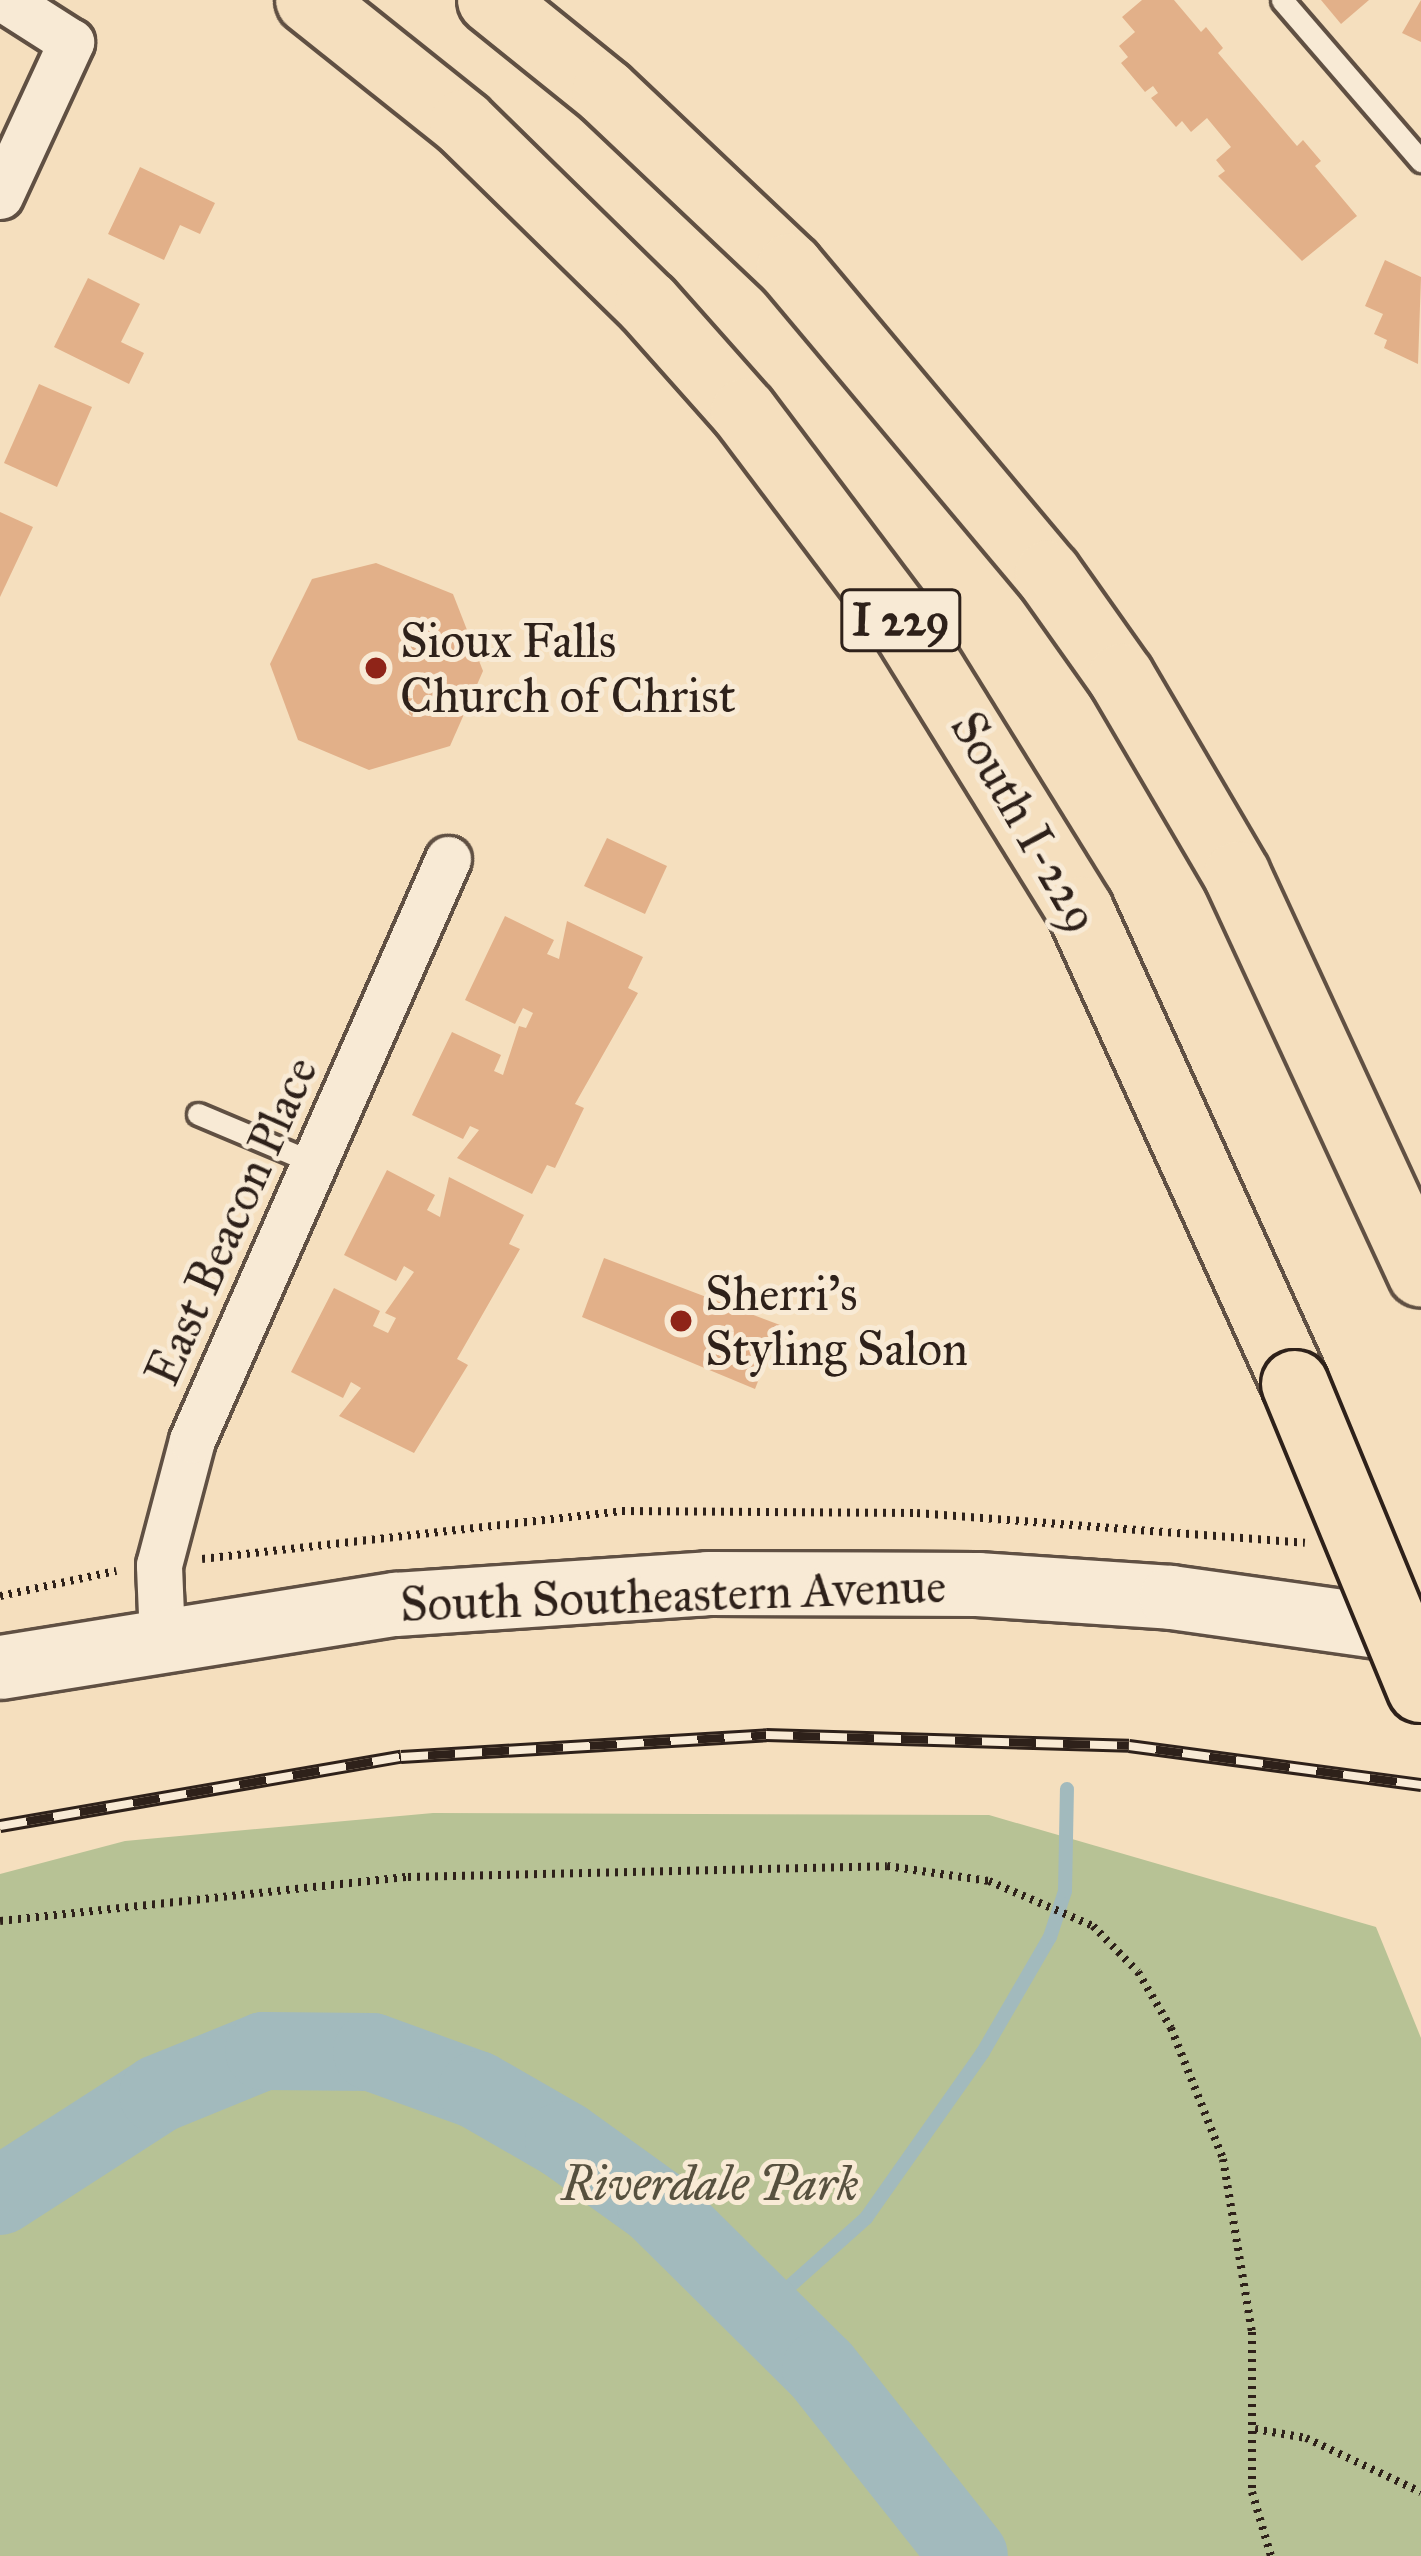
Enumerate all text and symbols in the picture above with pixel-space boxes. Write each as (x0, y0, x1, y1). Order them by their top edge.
road number: I 229 (838, 581, 964, 659)
place label: Sioux Falls Church of Christ (400, 611, 736, 724)
marker: Sioux Falls Church of Christ (363, 655, 389, 681)
street label: South I-229 (939, 702, 1111, 942)
street label: East Beacon Place (133, 1048, 329, 1394)
place label: Sherri's Styling Salon (705, 1264, 968, 1377)
marker: Sherri's Styling Salon (668, 1308, 694, 1334)
street label: South Southeastern Avenue (399, 1557, 947, 1633)
park label: Riverdale Park (561, 2155, 859, 2213)

